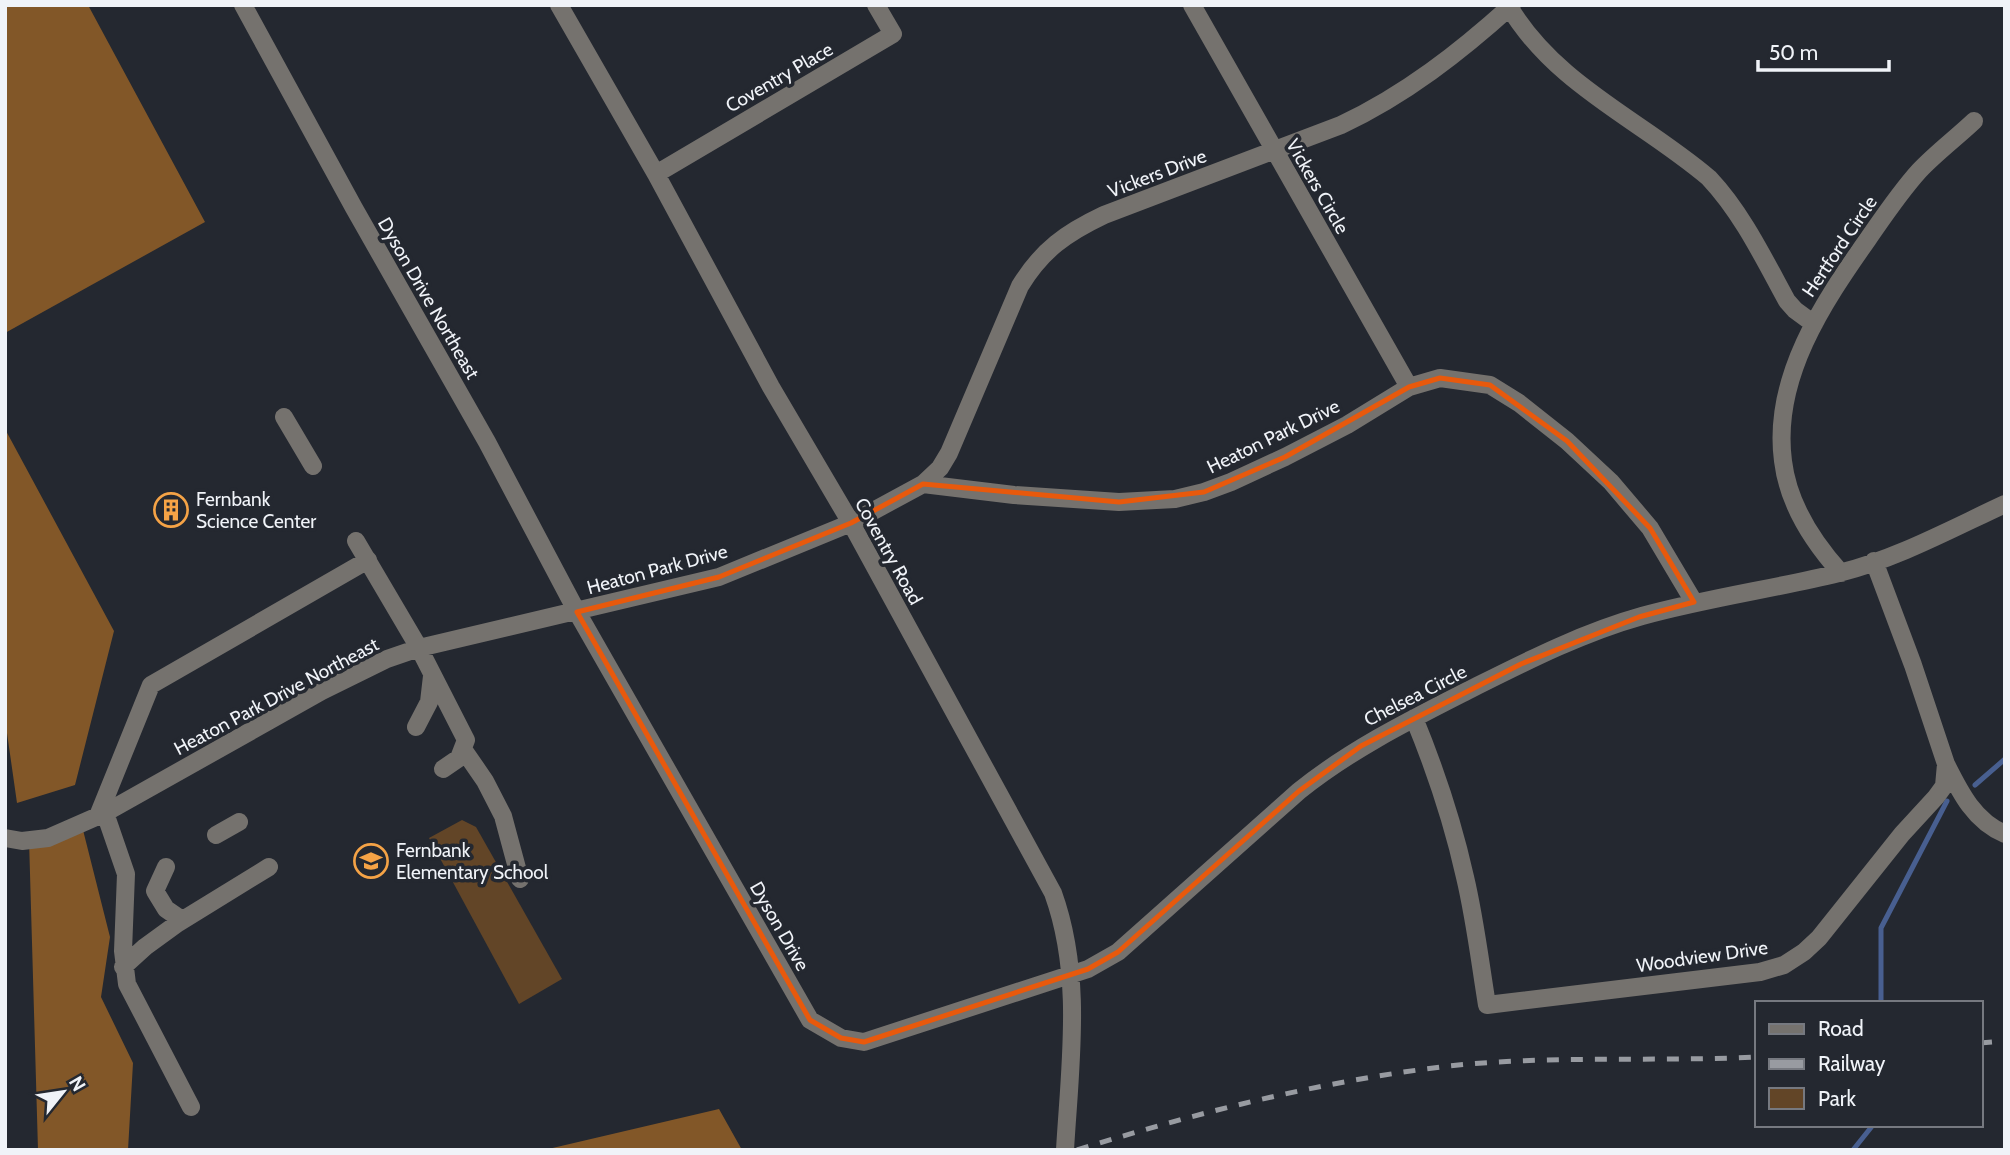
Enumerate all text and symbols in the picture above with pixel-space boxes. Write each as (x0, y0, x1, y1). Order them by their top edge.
scale bar (1758, 28, 1889, 72)
street label: Coventry Place (722, 37, 837, 117)
text: 50 m (1769, 40, 1818, 65)
street label: Vickers Circle (1281, 135, 1354, 238)
street label: Vickers Drive (1105, 144, 1210, 203)
street label: Hertford Circle (1797, 191, 1882, 301)
street label: Dyson Drive Northeast (373, 213, 485, 384)
street label: Heaton Park Drive (1203, 394, 1343, 478)
place label: Fernbank Science Center (196, 488, 316, 533)
building icon: Fernbank Science Center (152, 491, 190, 529)
street label: Coventry Road (850, 494, 927, 609)
street label: Heaton Park Drive (584, 540, 730, 599)
street label: Heaton Park Drive Northeast (170, 632, 383, 760)
street label: Chelsea Circle (1360, 660, 1471, 731)
place label: Fernbank Elementary School (396, 839, 549, 884)
school or university icon: Fernbank Elementary School (352, 842, 390, 880)
street label: Dyson Drive (745, 878, 814, 975)
street label: Woodview Drive (1635, 936, 1770, 977)
legend (1755, 1001, 1982, 1127)
text: Road (1818, 1016, 1864, 1041)
text: Railway (1818, 1051, 1886, 1076)
north arrow (28, 1057, 98, 1127)
text: N (64, 1072, 91, 1095)
text: Park (1818, 1086, 1856, 1111)

